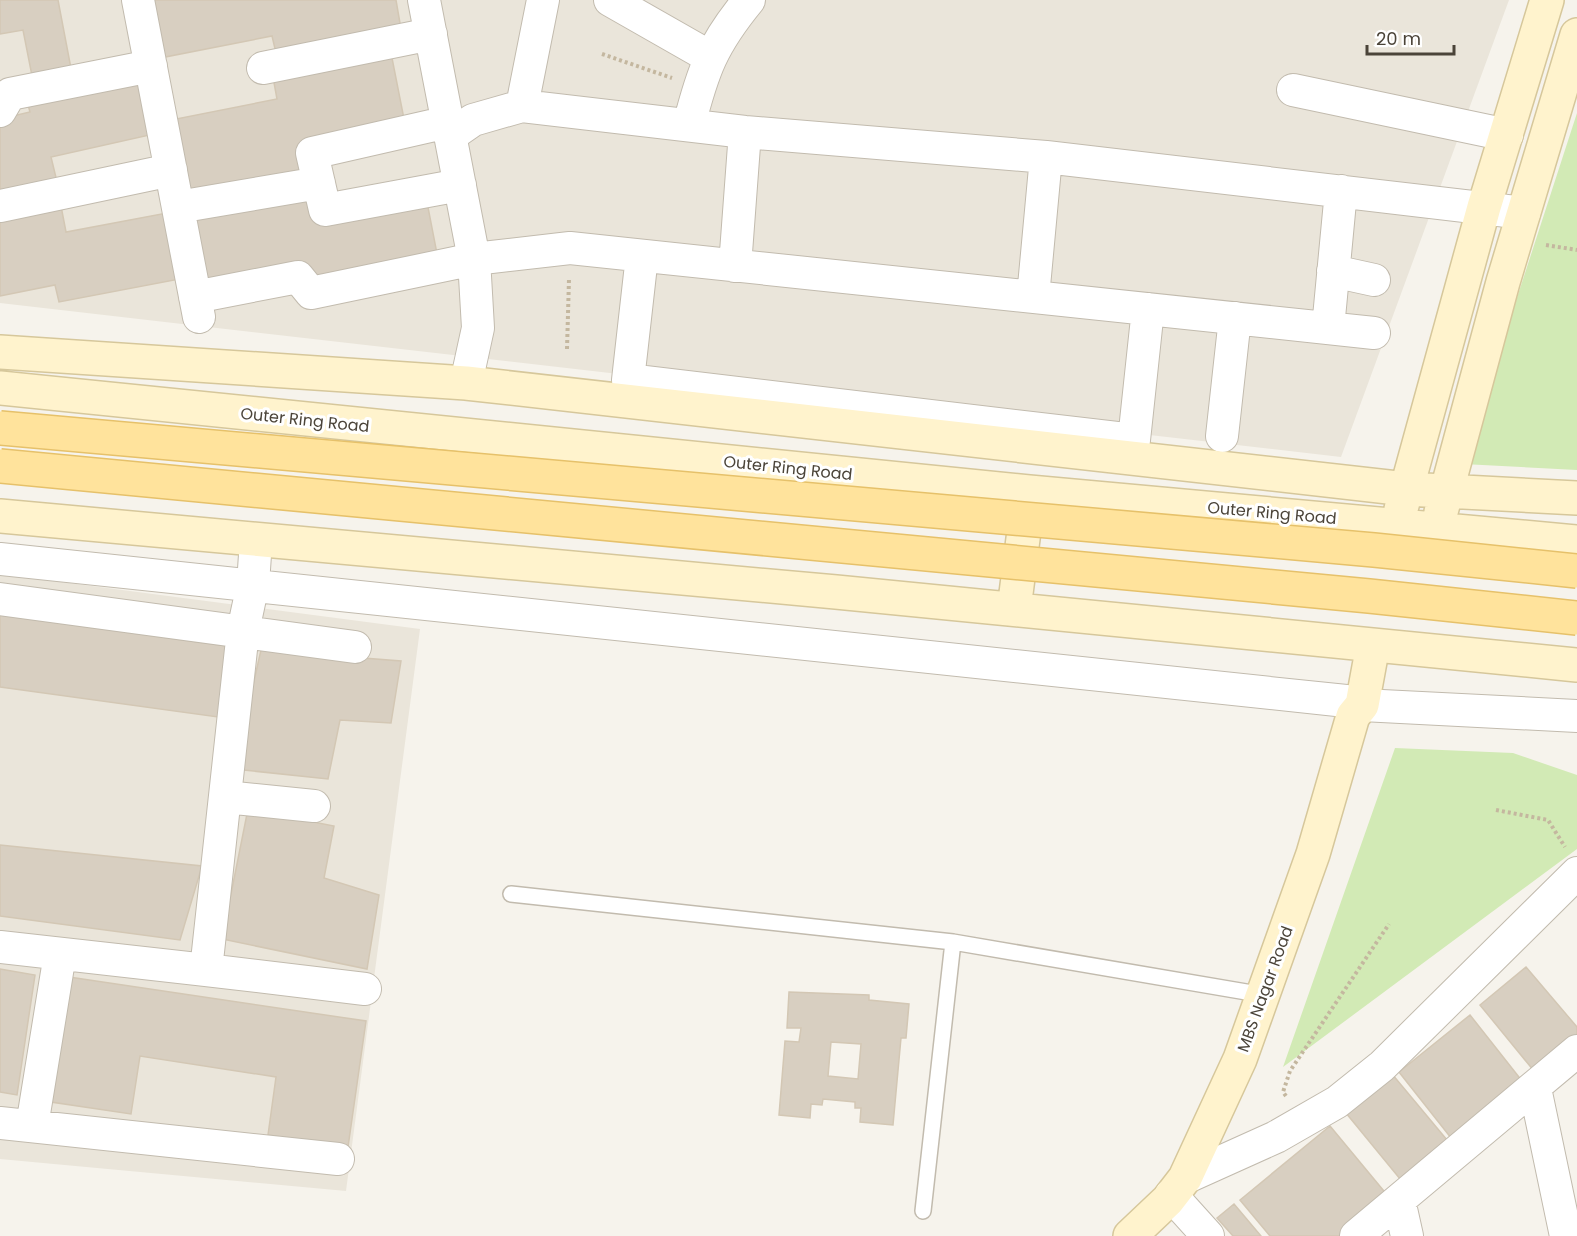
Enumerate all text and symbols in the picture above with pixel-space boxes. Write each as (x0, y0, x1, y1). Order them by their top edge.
scale bar (1367, 18, 1454, 56)
text: 20 m (1376, 26, 1421, 51)
street label: Outer Ring Road (239, 402, 371, 438)
street label: Outer Ring Road (722, 450, 854, 486)
street label: Outer Ring Road (1207, 496, 1337, 530)
street label: MBS Nagar Road (1231, 923, 1299, 1055)

